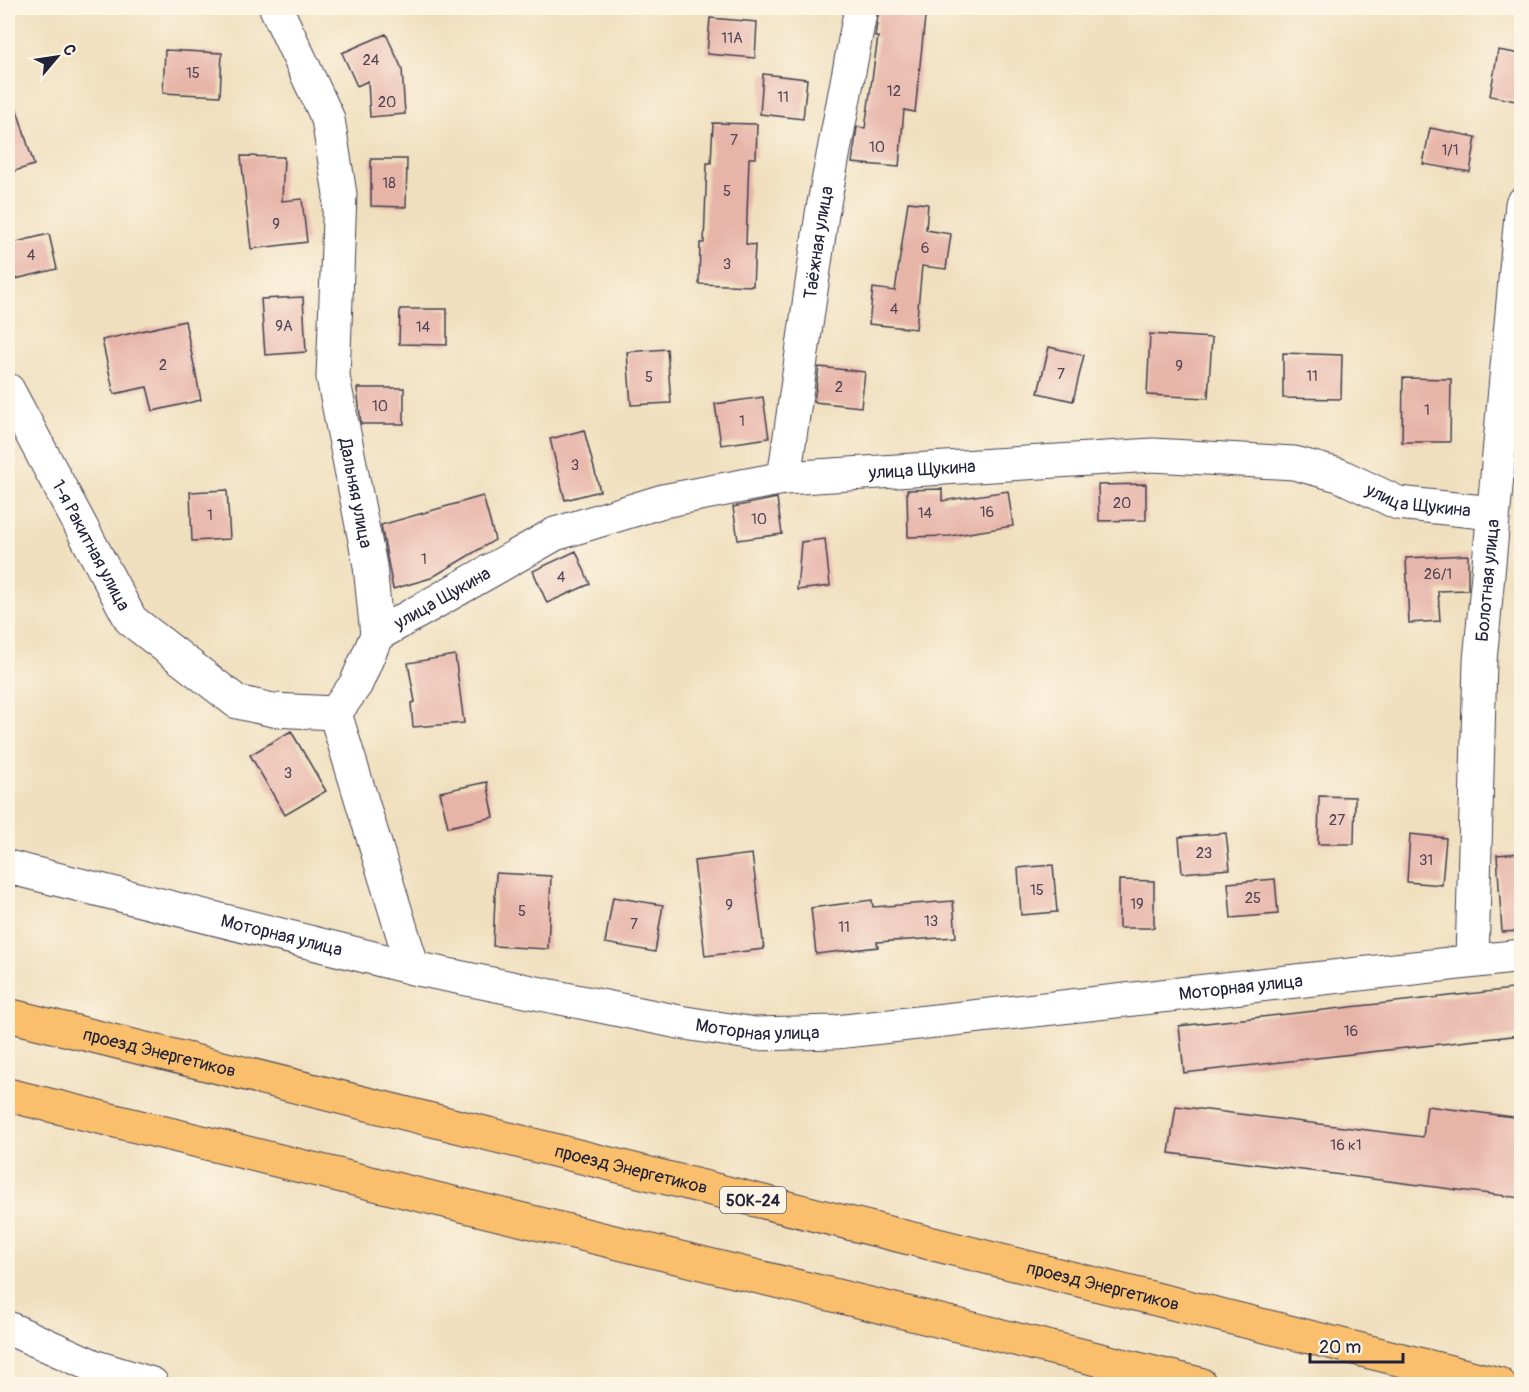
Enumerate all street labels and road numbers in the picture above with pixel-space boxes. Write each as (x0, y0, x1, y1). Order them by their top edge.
street label: Таёжная улица (799, 184, 839, 301)
street label: Дальняя улица (333, 435, 377, 550)
street label: улица Щукина (867, 455, 976, 485)
street label: 1-я Ракитная улица (46, 476, 135, 615)
street label: улица Щукина (1361, 478, 1472, 523)
street label: Болотная улица (1471, 518, 1505, 643)
street label: улица Щукина (389, 562, 495, 635)
street label: Моторная улица (218, 910, 345, 962)
street label: Моторная улица (1178, 969, 1304, 1006)
street label: Моторная улица (694, 1014, 820, 1046)
street label: проезд Энергетиков (80, 1023, 238, 1083)
street label: проезд Энергетиков (552, 1140, 710, 1200)
road number: 50К-24 (720, 1187, 786, 1213)
street label: проезд Энергетиков (1024, 1256, 1182, 1316)

